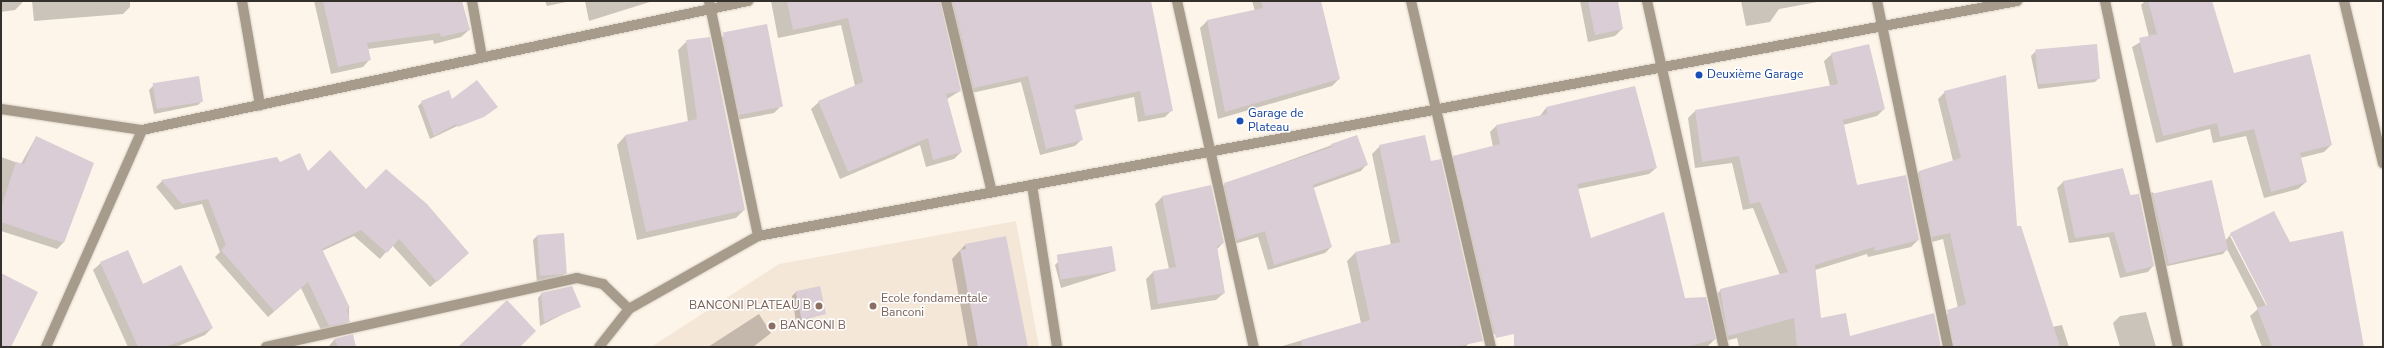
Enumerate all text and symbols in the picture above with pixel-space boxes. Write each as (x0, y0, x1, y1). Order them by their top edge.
place label: Deuxième Garage (1707, 68, 1803, 82)
marker: Deuxième Garage (1694, 70, 1704, 80)
place label: Garage de Plateau (1248, 107, 1304, 135)
marker: Garage de Plateau (1235, 116, 1245, 126)
place label: Ecole fondamentale Banconi (881, 292, 988, 320)
place label: BANCONI PLATEAU B (689, 299, 811, 313)
marker: BANCONI PLATEAU B (814, 301, 824, 311)
marker: Ecole fondamentale Banconi (868, 301, 878, 311)
place label: BANCONI B (780, 319, 846, 333)
marker: BANCONI B (767, 321, 777, 331)

